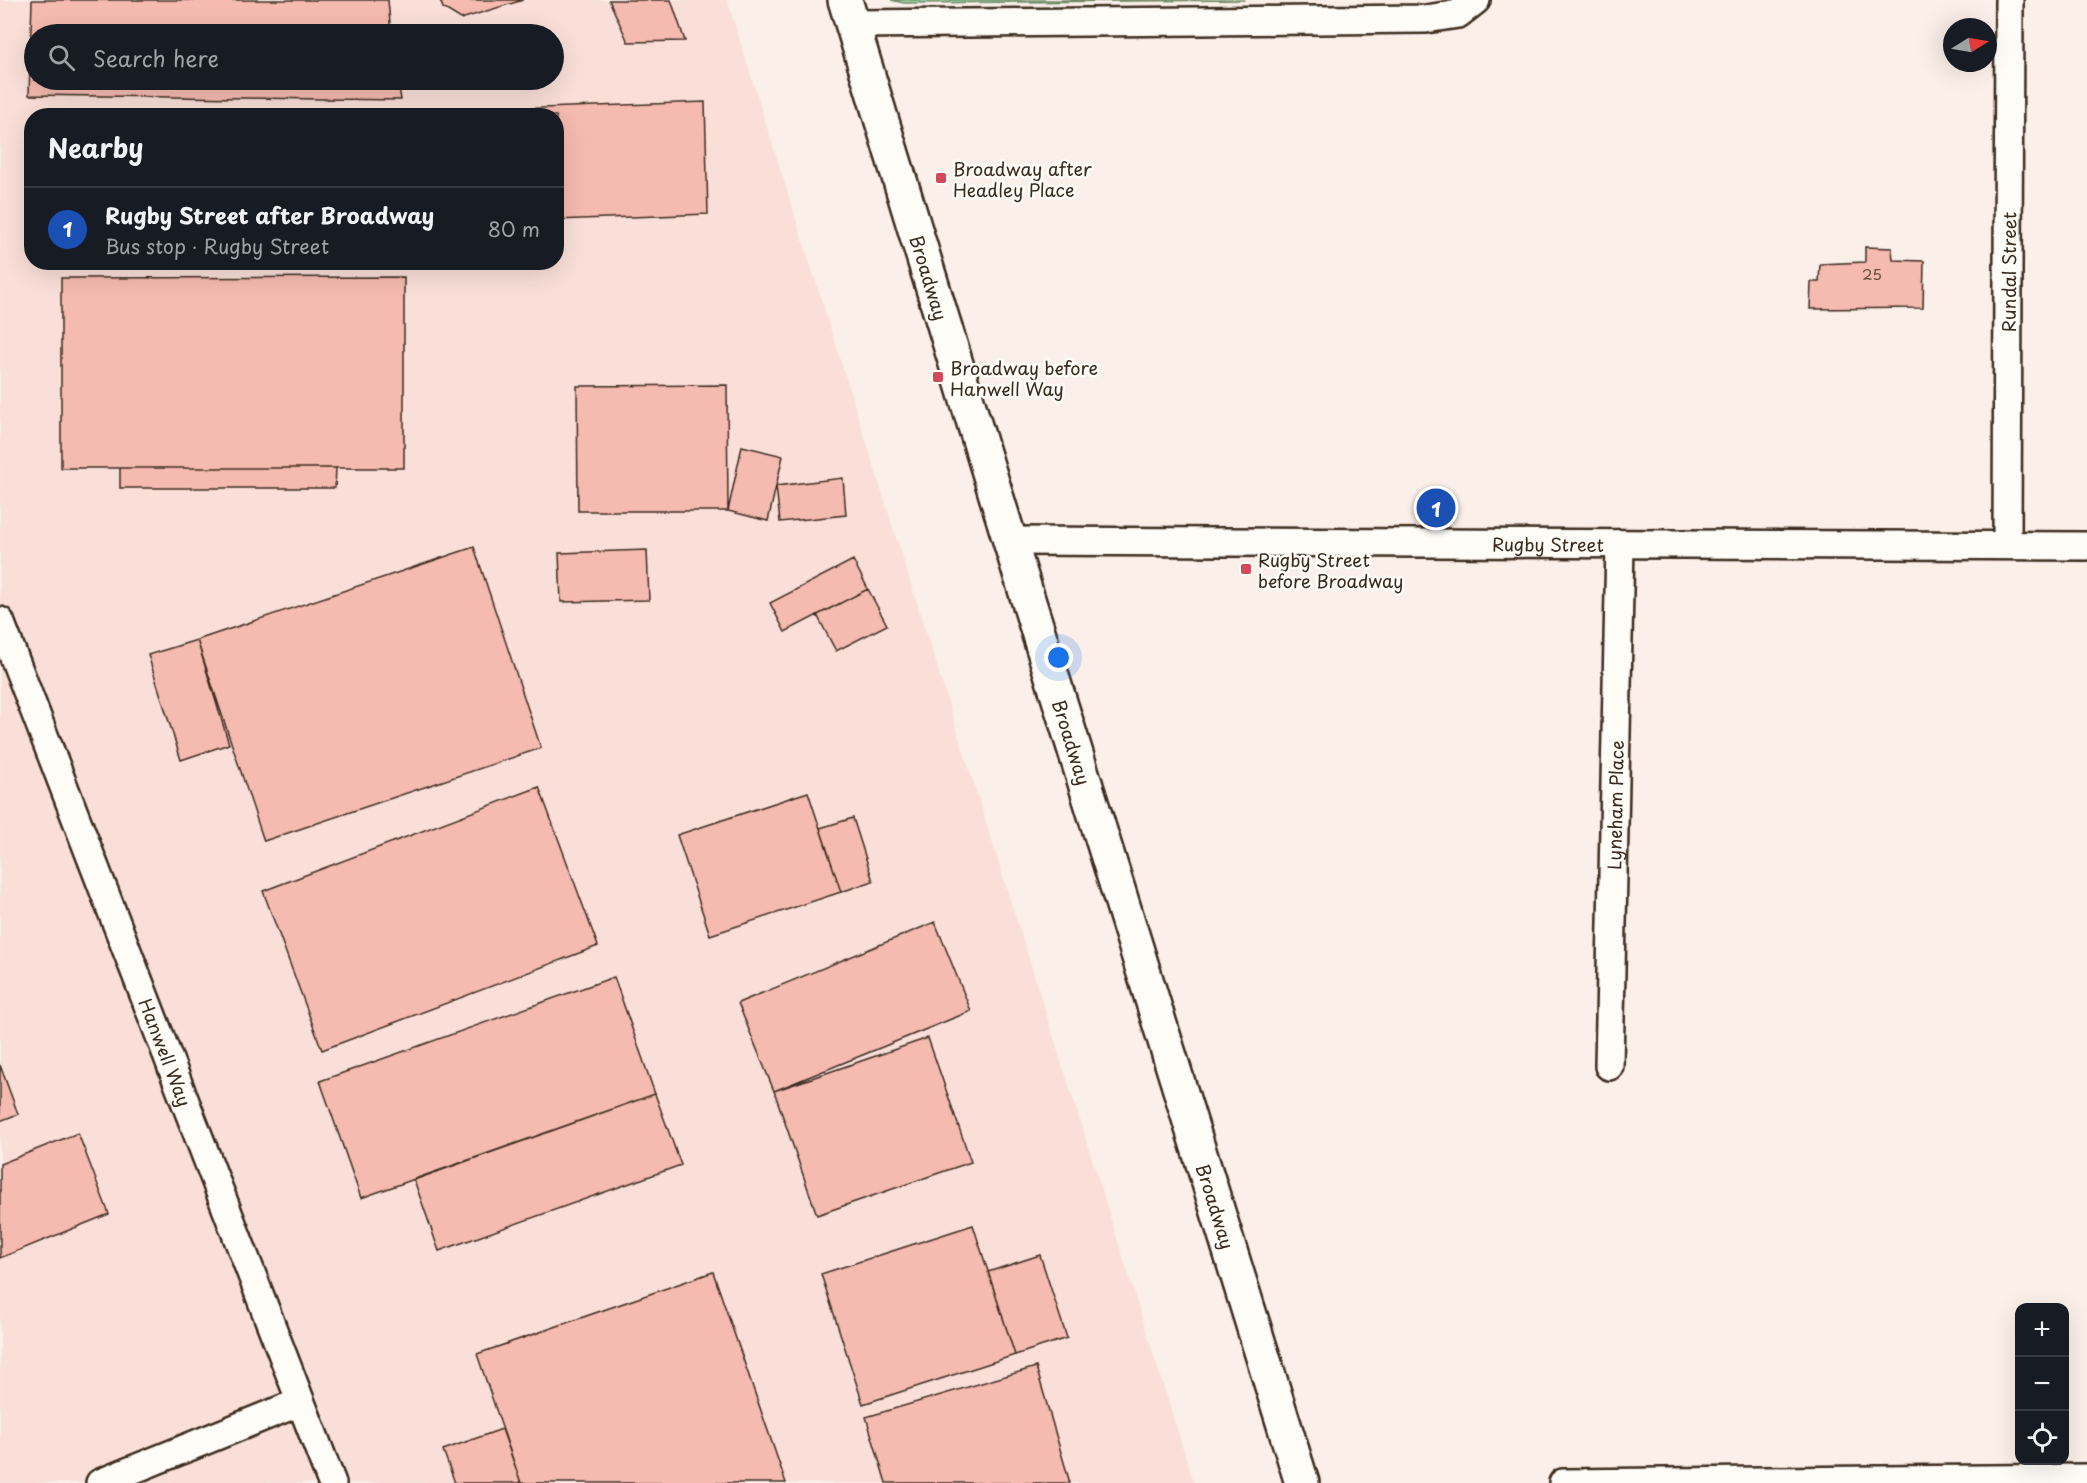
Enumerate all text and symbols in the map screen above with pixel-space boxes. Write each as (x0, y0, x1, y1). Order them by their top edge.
north arrow (1943, 18, 1997, 72)
search box (24, 24, 564, 90)
icon: search (45, 41, 78, 74)
text: Search here (93, 41, 219, 74)
text: Nearby (48, 128, 143, 167)
place label: Broadway after Headley Place (953, 155, 1092, 203)
marker: Broadway after Headley Place (934, 171, 948, 185)
text: Rugby Street after Broadway (105, 198, 434, 231)
street label: Rundal Street (1994, 212, 2022, 332)
text: 1 (63, 214, 72, 244)
text: 80 m (488, 214, 540, 244)
text: Bus stop · Rugby Street (105, 231, 329, 261)
street label: Broadway (904, 231, 955, 323)
house number: 25 (1862, 262, 1882, 285)
place label: Broadway before Hanwell Way (950, 354, 1098, 402)
marker: Broadway before Hanwell Way (931, 370, 945, 384)
pin: 1 (1416, 486, 1456, 530)
street label: Rugby Street (1492, 530, 1604, 557)
place label: Rugby Street before Broadway (1258, 546, 1403, 594)
marker: Rugby Street before Broadway (1239, 562, 1253, 576)
your location (1044, 643, 1073, 672)
street label: Broadway (1046, 696, 1098, 788)
street label: Lyneham Place (1600, 740, 1629, 870)
street label: Hanwell Way (133, 994, 199, 1110)
street label: Broadway (1190, 1160, 1242, 1252)
map controls (2015, 1303, 2069, 1465)
button: + (2015, 1303, 2069, 1357)
button: − (2015, 1357, 2069, 1411)
button: locate (2015, 1411, 2069, 1465)

